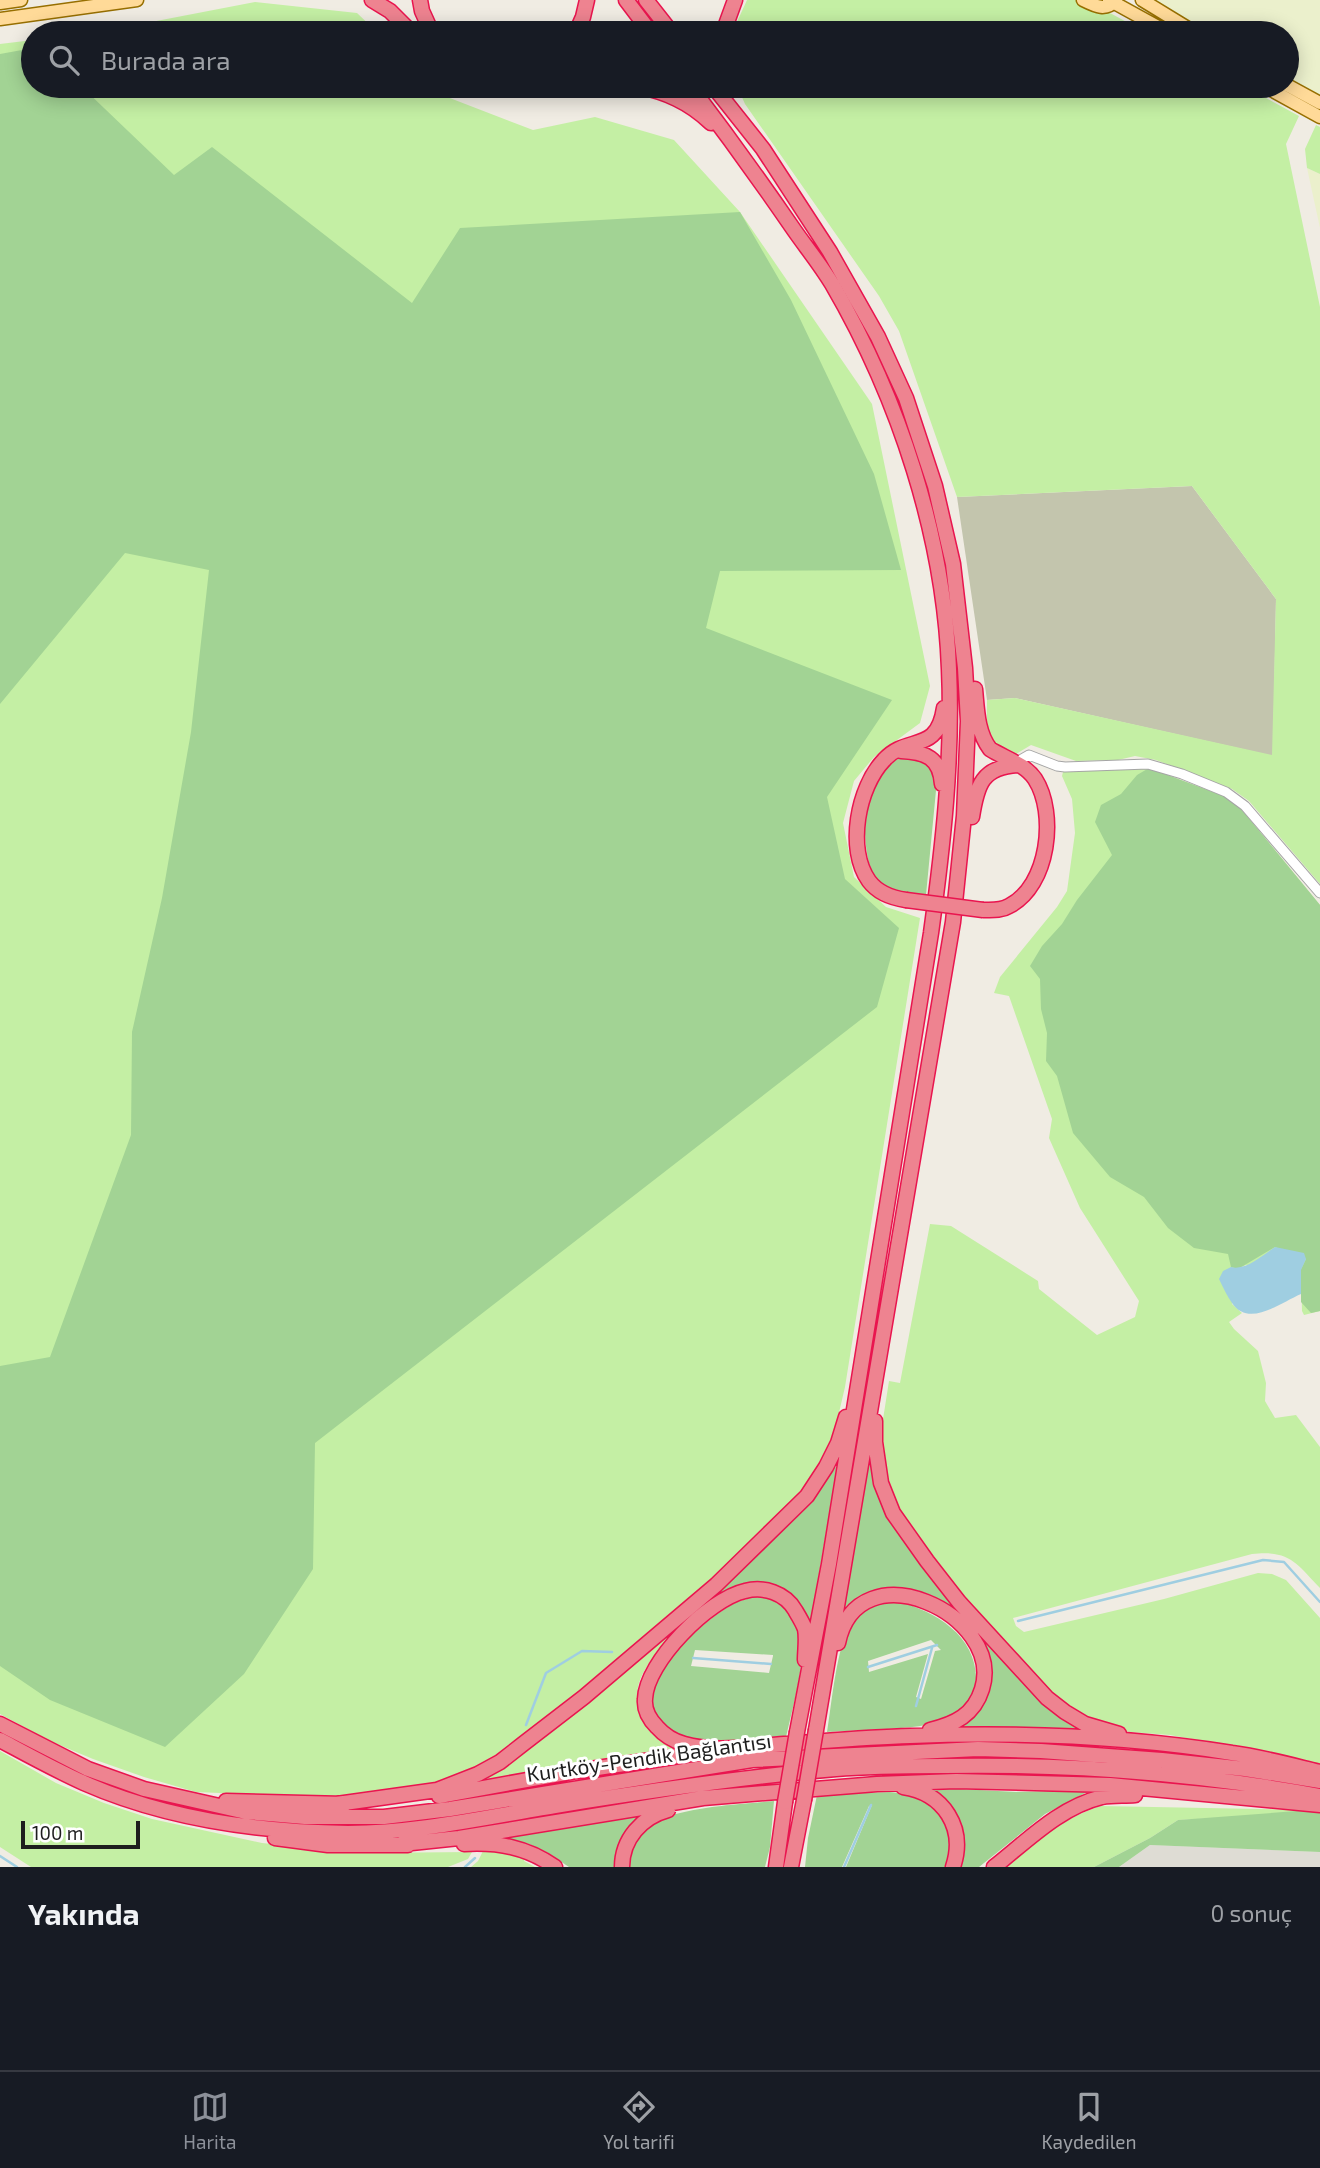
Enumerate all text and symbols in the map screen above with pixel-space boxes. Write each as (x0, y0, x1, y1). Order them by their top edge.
search box (21, 21, 1299, 98)
icon: search (45, 41, 83, 79)
text: Burada ara (101, 44, 231, 75)
street label: Kurtköy-Pendik Bağlantısı (525, 1727, 773, 1786)
scale bar (21, 1818, 140, 1850)
text: 100 m (32, 1821, 83, 1844)
text: Yakında (28, 1895, 140, 1931)
text: 0 sonuç (1211, 1899, 1292, 1927)
tab: Harita (183, 2088, 237, 2153)
tab: Yol tarifi (603, 2088, 675, 2153)
tab: Kaydedilen (1041, 2088, 1137, 2153)

